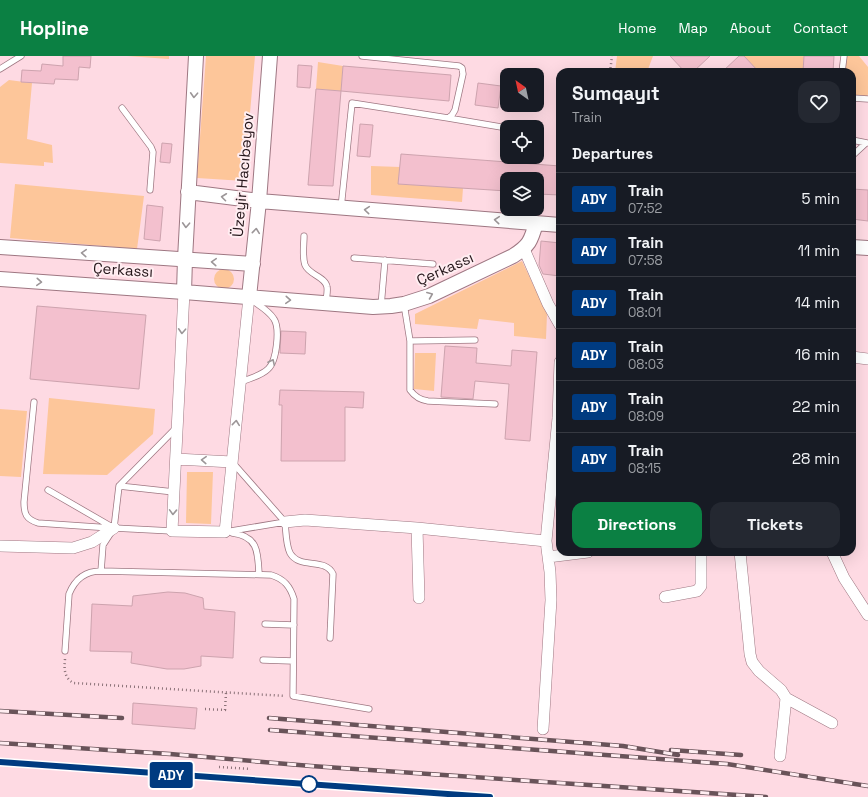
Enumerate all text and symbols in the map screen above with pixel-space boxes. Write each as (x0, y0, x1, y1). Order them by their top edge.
text: Hopline (20, 16, 89, 41)
text: Home (618, 19, 656, 37)
text: Map (678, 19, 708, 37)
text: About (730, 19, 771, 37)
text: Contact (793, 19, 848, 37)
north arrow (500, 68, 544, 112)
map controls (500, 68, 544, 216)
text: Sumqayıt (572, 81, 660, 106)
button: heart (798, 81, 840, 123)
one-way arrow (189, 92, 198, 98)
text: Train (572, 109, 602, 126)
street label: Üzeyir Hacıbəyov (228, 112, 257, 238)
button: locate (500, 120, 544, 164)
text: Departures (572, 144, 653, 163)
button: layers (500, 172, 544, 216)
text: Train (628, 181, 663, 200)
text: 5 min (801, 189, 840, 208)
text: ADY (581, 190, 607, 208)
one-way arrow (221, 192, 227, 201)
text: 07:52 (628, 200, 662, 217)
one-way arrow (364, 205, 370, 214)
one-way arrow (494, 216, 500, 225)
one-way arrow (182, 222, 191, 228)
one-way arrow (251, 228, 260, 234)
text: Train (628, 233, 663, 252)
text: 11 min (798, 241, 840, 260)
text: ADY (581, 242, 607, 260)
one-way arrow (81, 248, 87, 257)
street label: Çerkassı (413, 248, 476, 289)
text: 07:58 (628, 252, 663, 269)
one-way arrow (211, 257, 217, 266)
street label: Çerkassı (92, 258, 154, 281)
one-way arrow (36, 277, 42, 286)
text: Train (628, 285, 663, 304)
one-way arrow (426, 292, 433, 300)
text: 14 min (795, 293, 840, 312)
text: ADY (581, 294, 607, 312)
one-way arrow (285, 296, 291, 305)
text: 08:01 (628, 304, 662, 321)
one-way arrow (178, 328, 187, 334)
text: Train (628, 337, 663, 356)
text: 16 min (795, 345, 840, 364)
text: ADY (581, 346, 607, 364)
text: 08:03 (628, 356, 664, 373)
one-way arrow (267, 359, 275, 366)
text: Train (628, 389, 663, 408)
text: 22 min (792, 397, 840, 416)
text: ADY (581, 398, 607, 416)
text: 08:09 (628, 408, 664, 425)
one-way arrow (231, 420, 240, 426)
text: Train (628, 441, 663, 460)
text: 28 min (792, 449, 840, 468)
text: ADY (581, 450, 607, 468)
one-way arrow (201, 456, 207, 465)
text: 08:15 (628, 460, 661, 477)
button: Directions (572, 502, 702, 548)
button: Tickets (710, 502, 840, 548)
one-way arrow (169, 509, 177, 515)
line badge: ADY (148, 762, 194, 788)
text: ADY (158, 766, 184, 784)
unlabelled marker (300, 775, 318, 793)

